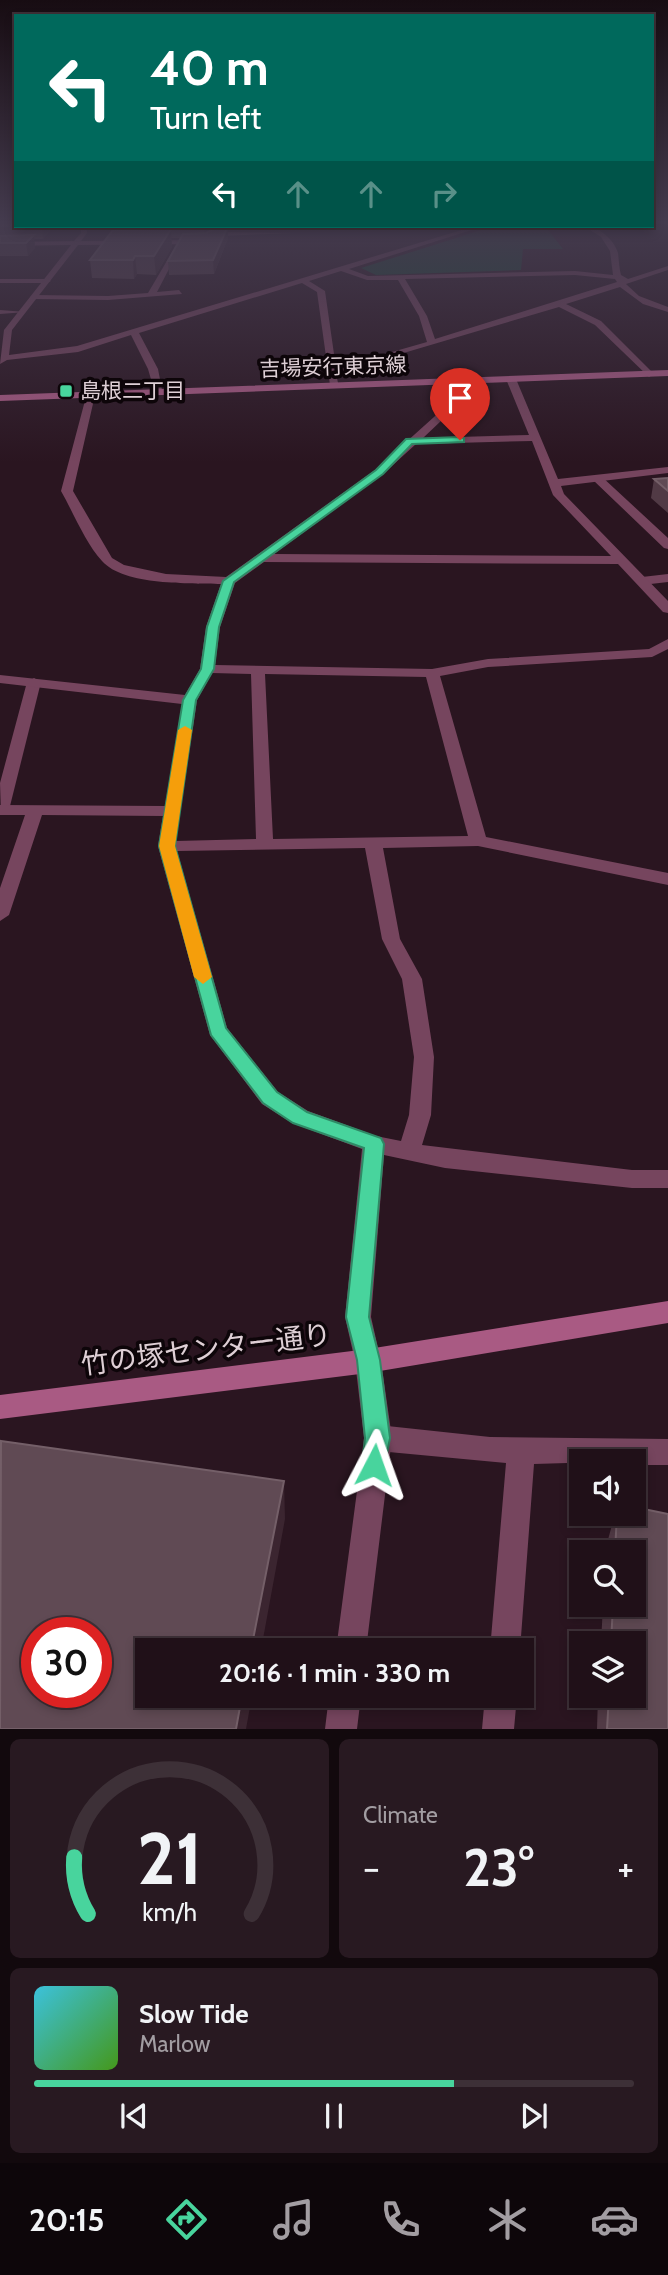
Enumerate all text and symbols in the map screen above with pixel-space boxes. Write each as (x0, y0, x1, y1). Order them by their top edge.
text: 40 m (150, 38, 269, 97)
icon: left (35, 42, 126, 133)
text: Turn left (150, 98, 261, 137)
icon: left (206, 175, 244, 213)
icon: ahead (279, 175, 317, 213)
icon: ahead (352, 175, 390, 213)
icon: right (425, 175, 463, 213)
street label: 吉場安行東京線 (259, 351, 407, 382)
pin (430, 368, 490, 440)
place label: 島根二丁目 (80, 378, 185, 403)
icon: arrive (441, 379, 479, 417)
marker: 島根二丁目 (58, 383, 74, 399)
street label: 竹の塚センター通り (79, 1317, 333, 1381)
position arrow (337, 1428, 411, 1502)
map controls (569, 1449, 646, 1708)
button: sound (569, 1449, 646, 1526)
button: search (569, 1540, 646, 1617)
speed limit sign: 30 (21, 1617, 112, 1708)
button: layers (569, 1631, 646, 1708)
text: 20:16 · 1 min · 330 m (219, 1657, 450, 1689)
text: Climate (363, 1801, 438, 1829)
text: 21 (137, 1815, 202, 1903)
text: 23° (463, 1836, 534, 1899)
text: − (363, 1844, 380, 1891)
text: + (617, 1844, 634, 1891)
text: km/h (142, 1897, 197, 1927)
text: Slow Tide (139, 1998, 249, 2030)
text: Marlow (139, 2030, 210, 2058)
icon: previous (115, 2097, 153, 2135)
icon: pause (315, 2097, 353, 2135)
icon: next (515, 2097, 553, 2135)
icon: directions (162, 2195, 211, 2244)
icon: music (269, 2195, 318, 2244)
icon: phone (376, 2195, 425, 2244)
icon: climate (483, 2195, 532, 2244)
icon: car (590, 2195, 639, 2244)
text: 20:15 (29, 2200, 105, 2239)

